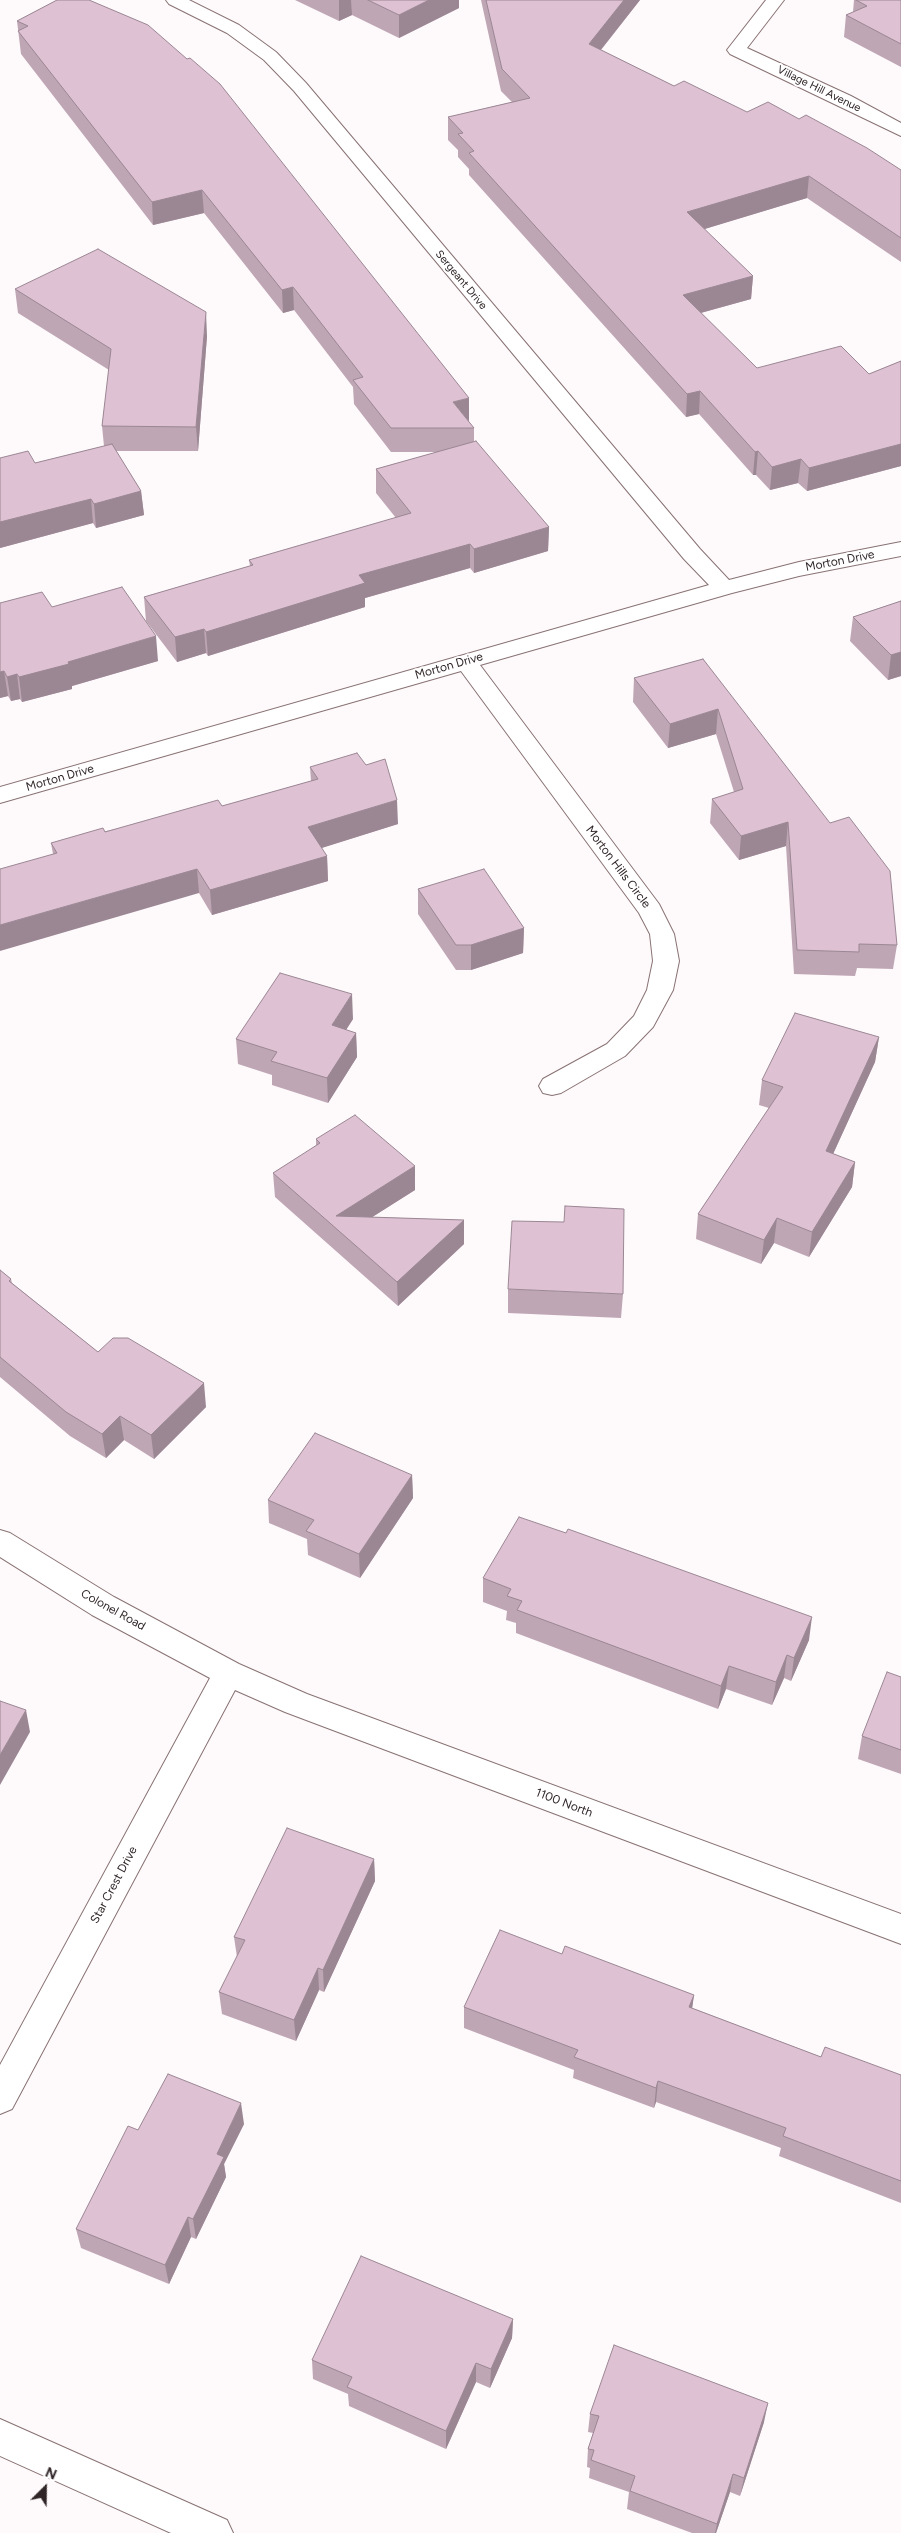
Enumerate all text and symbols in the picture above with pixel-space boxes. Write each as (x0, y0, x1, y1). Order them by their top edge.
street label: Village Hill Avenue (775, 63, 863, 115)
street label: Sergeant Drive (432, 248, 490, 312)
street label: Morton Drive (804, 547, 876, 575)
street label: Morton Drive (413, 649, 485, 683)
street label: Morton Drive (24, 761, 96, 795)
street label: Morton Hills Circle (582, 823, 654, 911)
street label: Colonel Road (78, 1586, 148, 1634)
street label: 1100 North (534, 1786, 594, 1820)
street label: Star Crest Drive (88, 1844, 140, 1926)
north arrow (20, 2463, 70, 2513)
text: N (43, 2464, 59, 2484)

